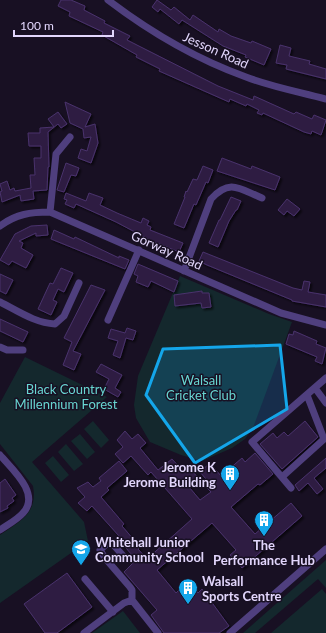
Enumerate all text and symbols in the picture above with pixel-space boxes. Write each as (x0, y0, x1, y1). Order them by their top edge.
scale bar (14, 12, 113, 38)
text: 100 m (20, 18, 54, 33)
street label: Jesson Road (181, 28, 251, 72)
street label: Gorway Road (129, 227, 205, 273)
park label: Walsall Cricket Club (166, 372, 236, 403)
park label: Black Country Millennium Forest (15, 381, 118, 412)
place label: Jerome K Jerome Building (123, 459, 217, 490)
building icon: Jerome K Jerome Building (219, 463, 241, 491)
building icon: The Performance Hub (253, 509, 275, 537)
place label: Whitehall Junior Community School (95, 534, 204, 565)
place label: The Performance Hub (213, 537, 315, 568)
school or university icon: Whitehall Junior Community School (70, 538, 92, 566)
place label: Walsall Sports Centre (202, 573, 282, 604)
building icon: Walsall Sports Centre (177, 577, 199, 605)

